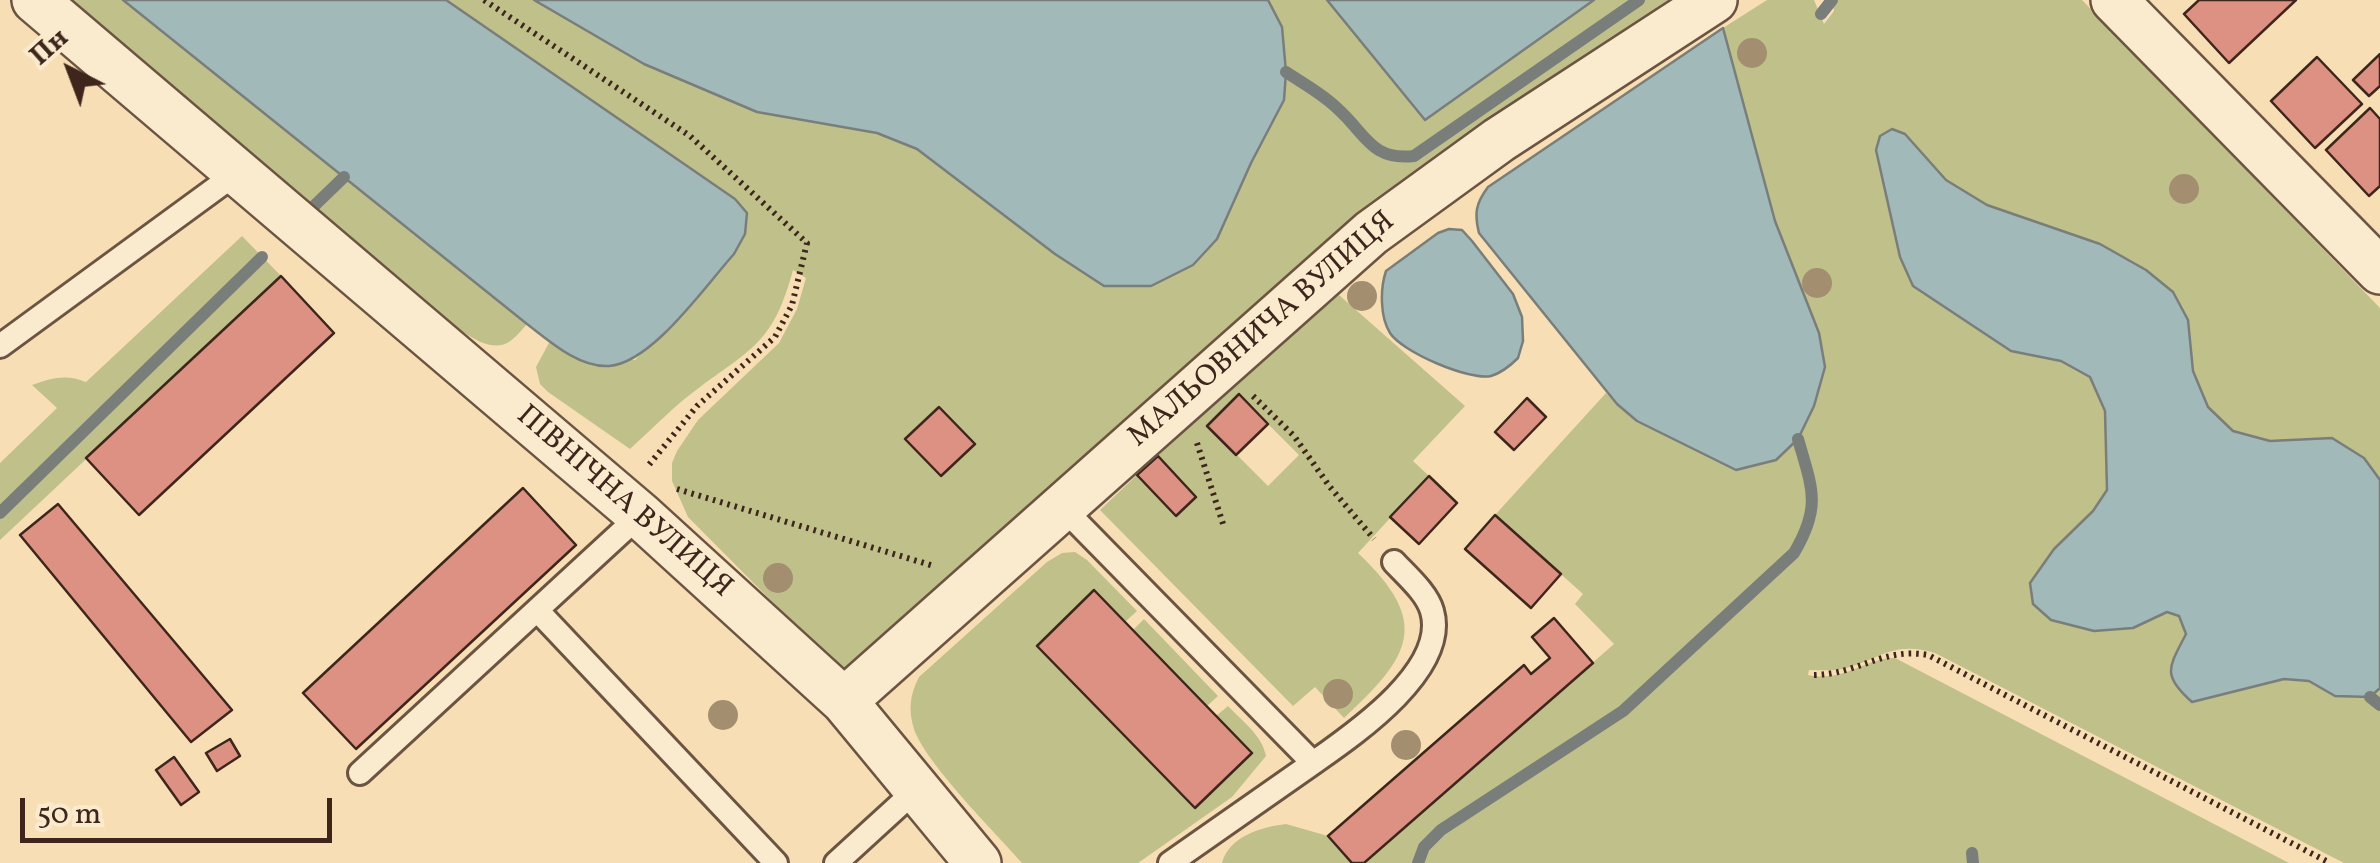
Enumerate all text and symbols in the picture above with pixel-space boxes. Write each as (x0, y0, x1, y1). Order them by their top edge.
north arrow (20, 20, 120, 120)
text: Пн (22, 20, 77, 75)
street label: МАЛЬОВНИЧА ВУЛИЦЯ (1122, 205, 1404, 457)
street label: ПІВНІЧНА ВУЛИЦЯ (507, 399, 739, 607)
scale bar (25, 778, 338, 840)
text: 50 m (37, 794, 101, 836)

